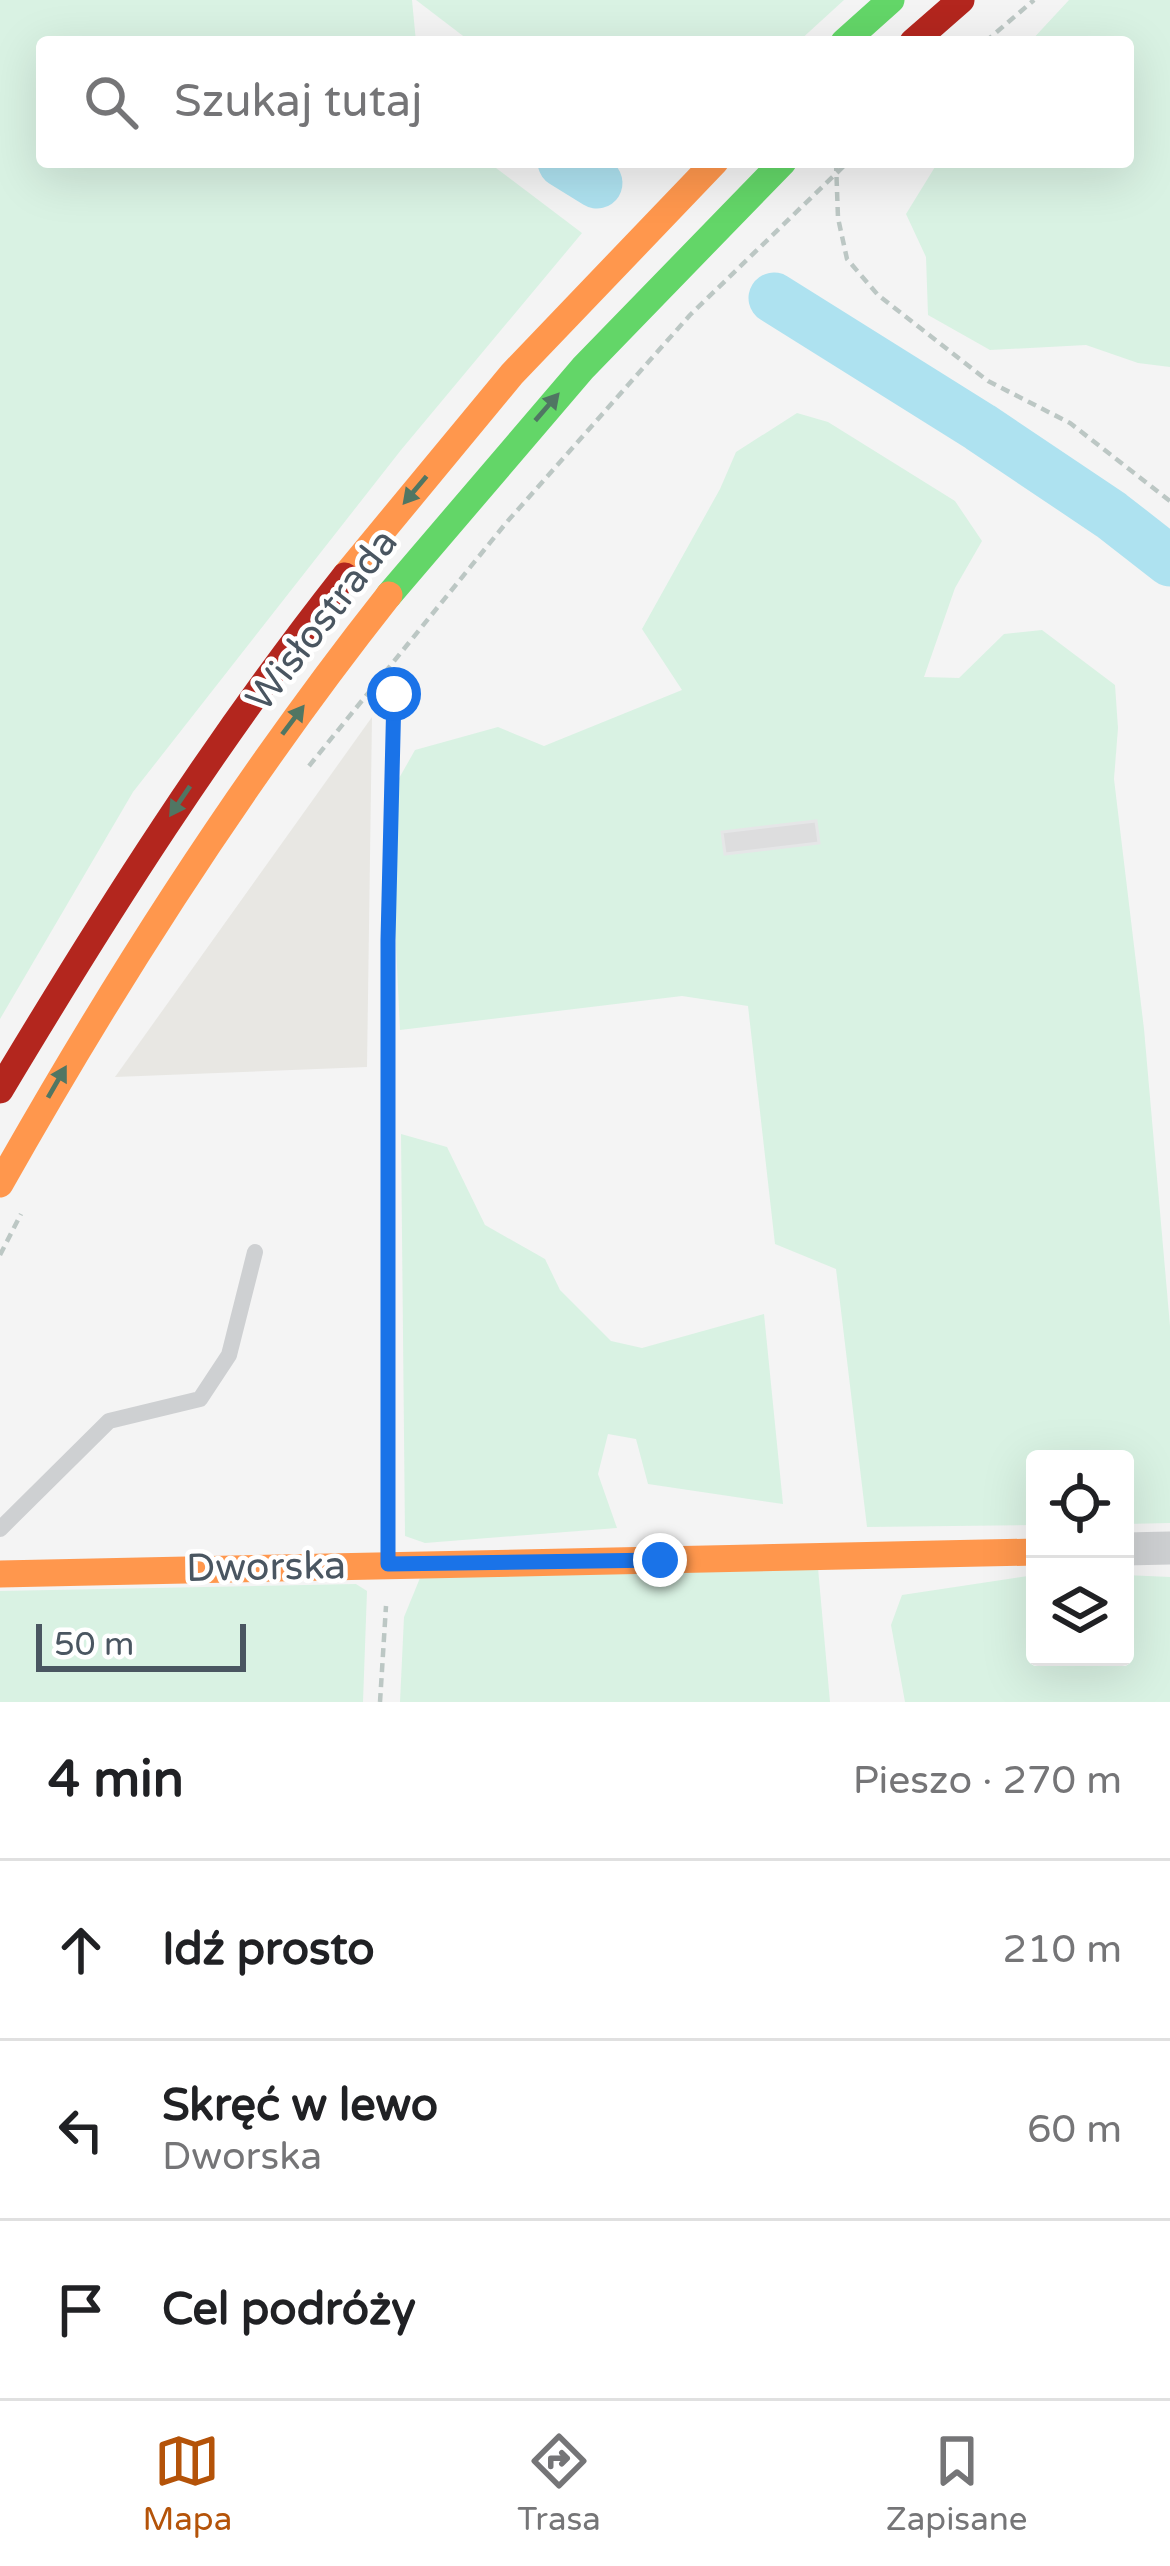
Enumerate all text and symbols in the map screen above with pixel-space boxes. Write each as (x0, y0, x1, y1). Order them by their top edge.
search box (36, 36, 1134, 168)
icon: search (78, 69, 144, 135)
text: Szukaj tutaj (174, 75, 423, 129)
one-way arrow (533, 392, 559, 422)
one-way arrow (403, 474, 428, 505)
street label: Wisłostrada (236, 520, 408, 720)
route start (367, 667, 421, 721)
one-way arrow (280, 704, 304, 736)
one-way arrow (169, 785, 192, 817)
one-way arrow (46, 1065, 67, 1099)
map controls (1026, 1450, 1134, 1666)
button: locate (1026, 1450, 1134, 1558)
route end (633, 1533, 687, 1587)
street label: Dworska (186, 1542, 346, 1592)
button: layers (1026, 1558, 1134, 1666)
scale bar (36, 1618, 246, 1671)
text: 50 m (54, 1625, 134, 1664)
text: 4 min (48, 1749, 184, 1811)
text: Pieszo · 270 m (853, 1757, 1122, 1804)
icon: ahead (48, 1917, 114, 1983)
text: Idź prosto (162, 1923, 375, 1977)
text: 210 m (1003, 1926, 1122, 1973)
text: Skręć w lewo (162, 2079, 438, 2133)
icon: left (48, 2097, 114, 2163)
text: 60 m (1027, 2106, 1122, 2153)
text: Dworska (162, 2133, 322, 2180)
icon: arrive (48, 2277, 114, 2343)
text: Cel podróży (162, 2283, 416, 2337)
tab: Mapa (142, 2428, 232, 2539)
tab: Trasa (517, 2428, 601, 2539)
tab: Zapisane (886, 2428, 1028, 2539)

